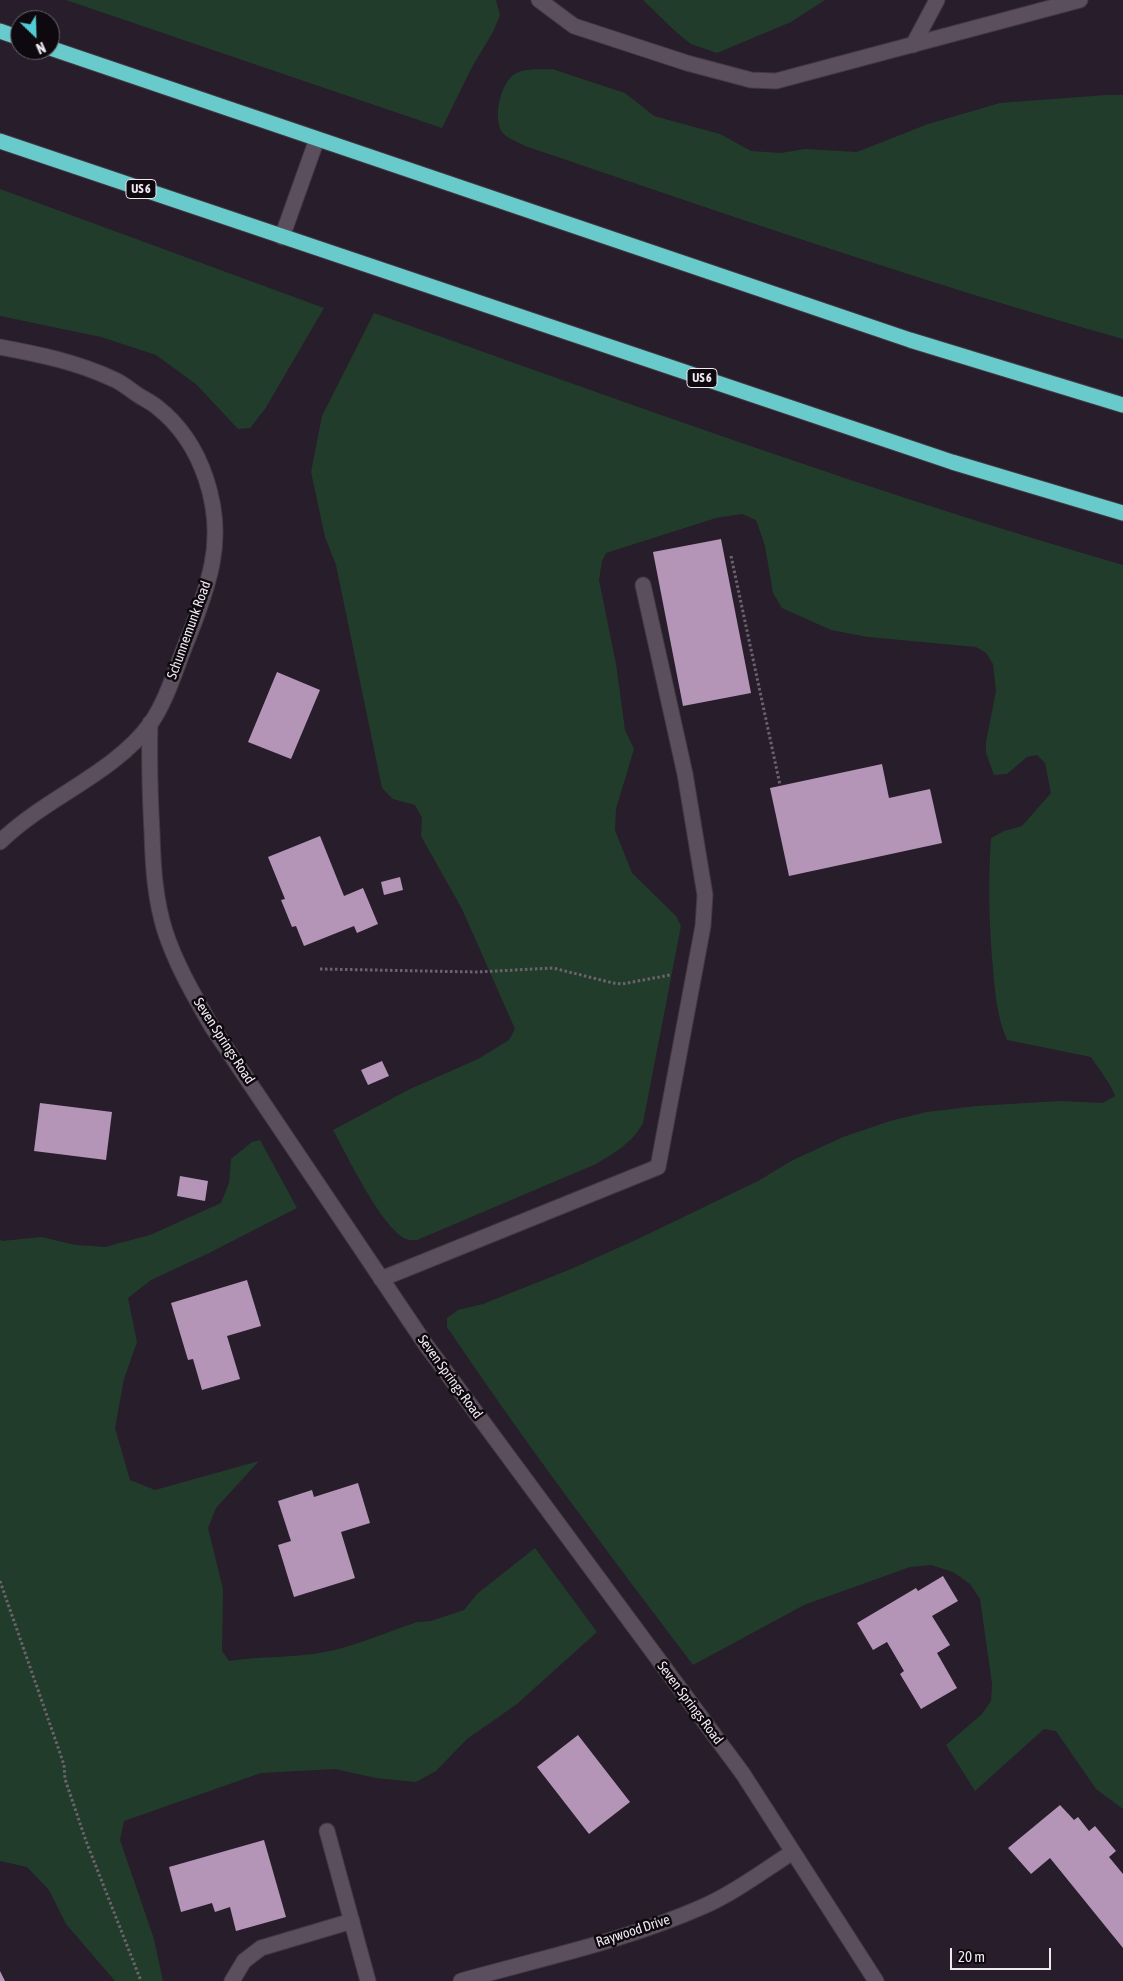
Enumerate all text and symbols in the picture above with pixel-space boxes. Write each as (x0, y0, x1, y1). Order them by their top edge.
north arrow (10, 10, 60, 60)
text: N (34, 39, 48, 57)
road number: US 6 (126, 180, 156, 198)
road number: US 6 (687, 368, 717, 388)
street label: Schunnemunk Road (163, 579, 215, 681)
street label: Seven Springs Road (190, 995, 258, 1087)
street label: Seven Springs Road (414, 1332, 486, 1422)
street label: Seven Springs Road (653, 1658, 727, 1748)
street label: Raywood Drive (594, 1911, 672, 1951)
scale bar (953, 1938, 1054, 1970)
text: 20 m (958, 1948, 985, 1965)

